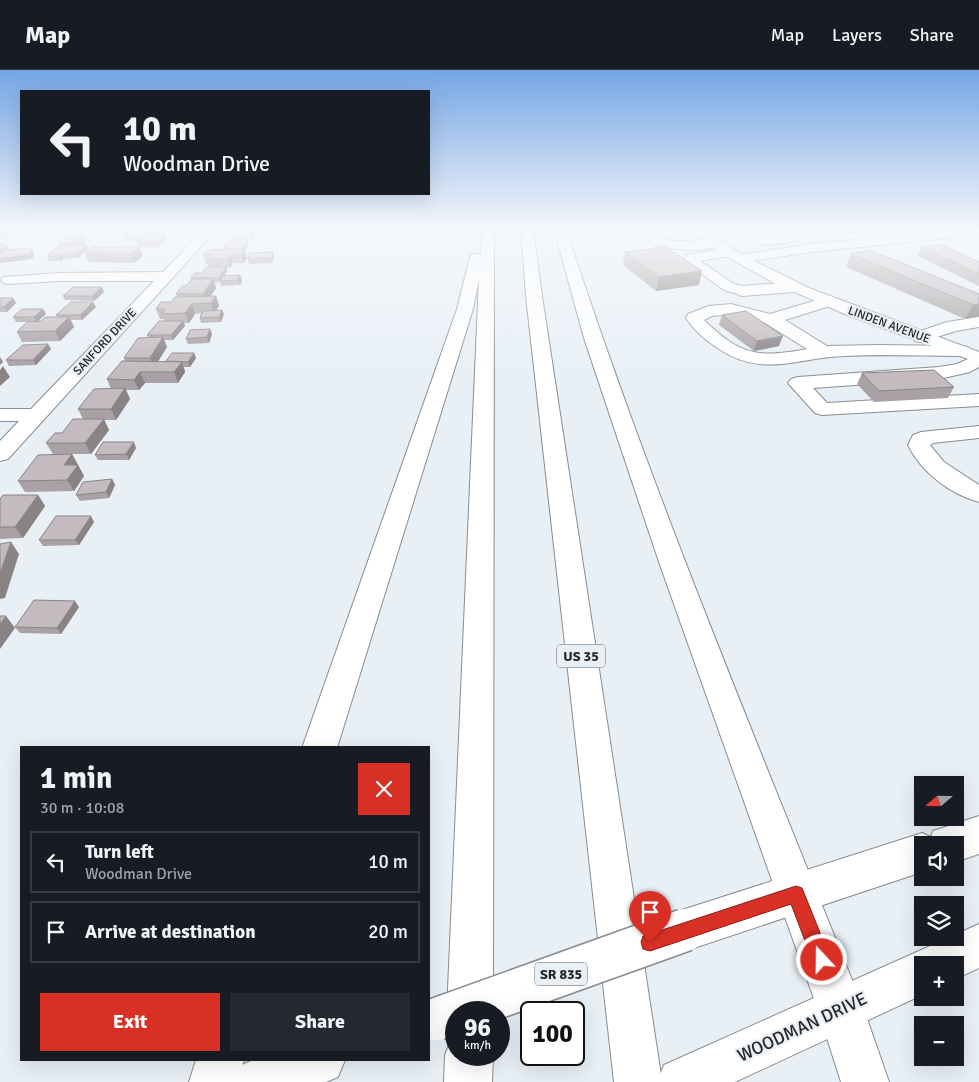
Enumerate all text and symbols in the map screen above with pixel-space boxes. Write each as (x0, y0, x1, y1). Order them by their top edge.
text: Map (25, 20, 70, 50)
text: Map (771, 24, 804, 46)
text: Layers (832, 24, 882, 46)
text: Share (910, 24, 954, 46)
text: 10 m (123, 107, 197, 150)
icon: left (40, 110, 105, 175)
text: Woodman Drive (123, 150, 270, 177)
street label: LINDEN AVENUE (846, 303, 932, 347)
street label: SANFORD DRIVE (70, 305, 140, 379)
road number: US 35 (557, 644, 605, 668)
text: 1 min (40, 760, 112, 797)
button: close (358, 763, 410, 815)
north arrow (914, 776, 964, 826)
map controls (914, 776, 964, 1066)
text: 30 m · 10:08 (40, 798, 124, 818)
button: sound (914, 836, 964, 886)
text: Turn left (85, 840, 154, 864)
icon: left (42, 848, 70, 876)
text: 10 m (368, 850, 408, 874)
text: Woodman Drive (85, 864, 192, 884)
pin (629, 891, 671, 942)
button: layers (914, 896, 964, 946)
icon: arrive (636, 898, 664, 926)
icon: arrive (42, 918, 70, 946)
text: Arrive at destination (85, 920, 256, 944)
text: 20 m (368, 920, 408, 944)
position arrow (795, 933, 847, 985)
button: + (914, 956, 964, 1006)
road number: SR 835 (535, 962, 587, 986)
street label: WOODMAN DRIVE (734, 987, 870, 1067)
button: Exit (40, 993, 220, 1051)
button: Share (230, 993, 410, 1051)
speed limit sign: 100 (520, 1001, 585, 1066)
text: 96 (464, 1012, 491, 1043)
button: − (914, 1016, 964, 1066)
text: km/h (464, 1038, 491, 1053)

